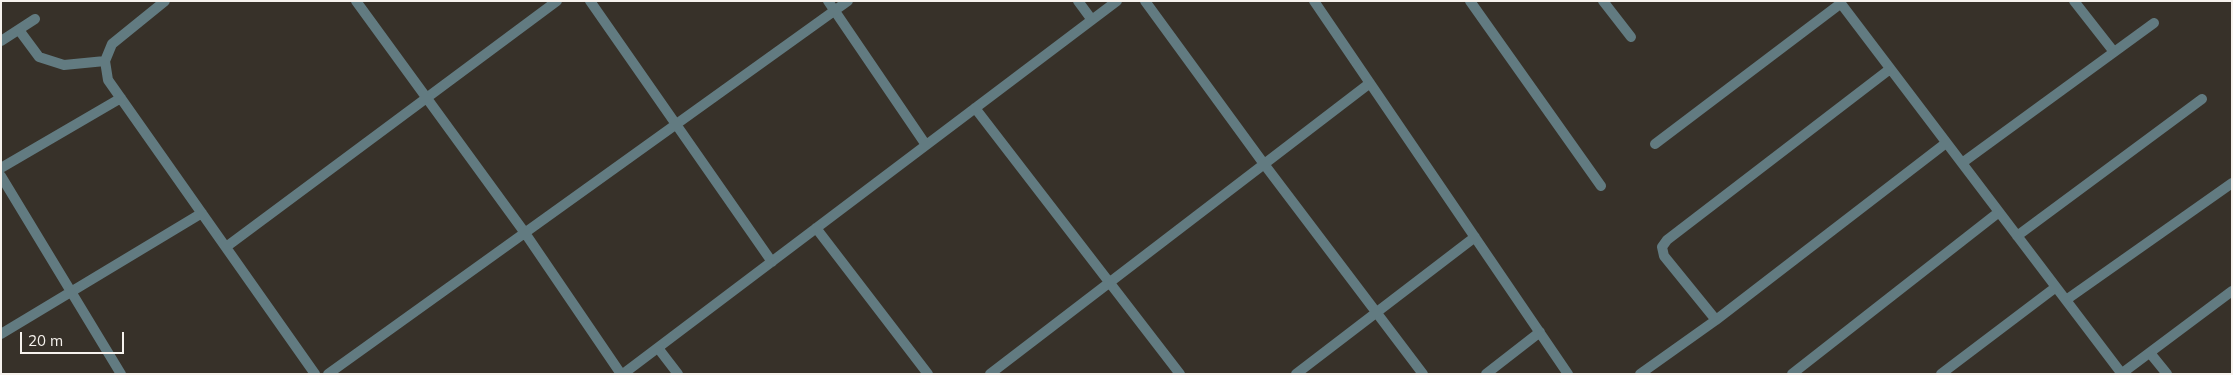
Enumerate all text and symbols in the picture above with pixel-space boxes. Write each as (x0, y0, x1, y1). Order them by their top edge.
scale bar (22, 322, 126, 354)
text: 20 m (28, 331, 63, 350)

